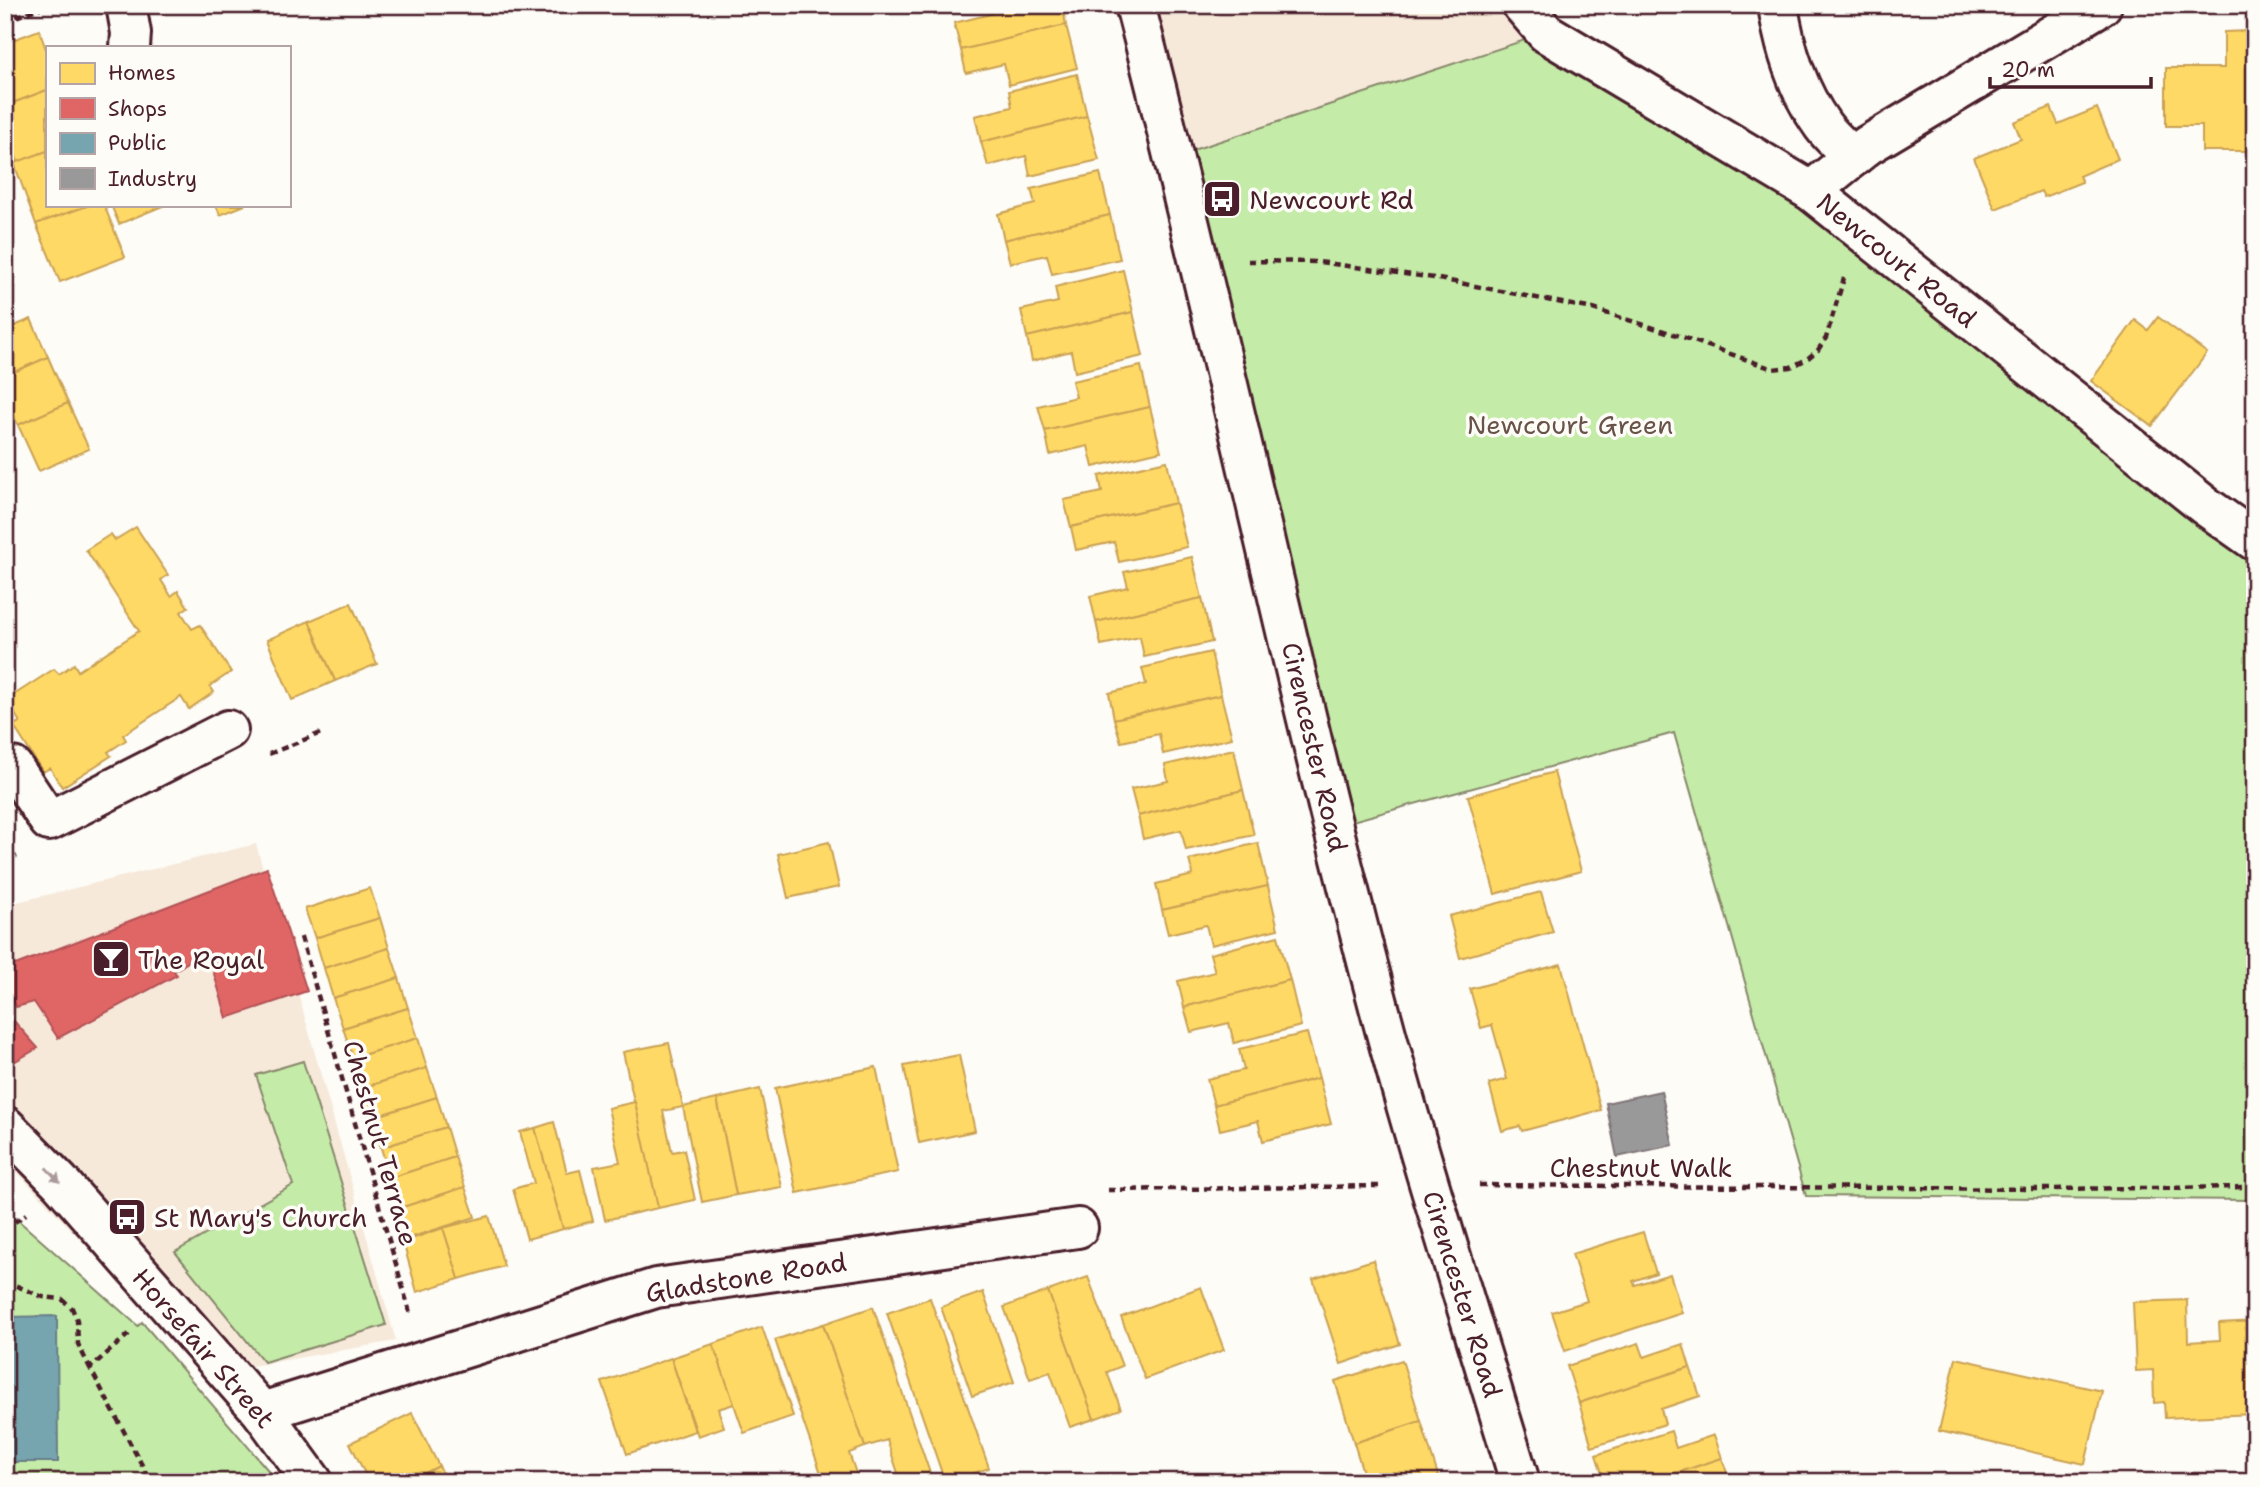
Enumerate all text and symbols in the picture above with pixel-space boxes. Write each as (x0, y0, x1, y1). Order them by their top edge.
legend (46, 46, 290, 206)
scale bar (1990, 46, 2152, 90)
text: 20 m (2001, 56, 2055, 84)
text: Homes (108, 59, 176, 87)
text: Shops (108, 95, 167, 123)
text: Public (108, 129, 167, 157)
text: Industry (108, 165, 197, 193)
bus stop icon: Newcourt Rd (1201, 178, 1243, 220)
place label: Newcourt Rd (1249, 182, 1414, 217)
street label: Newcourt Road (1810, 185, 1984, 335)
park label: Newcourt Green (1467, 407, 1673, 442)
street label: Cirencester Road (1274, 639, 1356, 855)
bar icon: The Royal (90, 938, 132, 980)
place label: The Royal (138, 942, 264, 977)
street label: Chestnut Terrace (335, 1036, 427, 1250)
street label: Chestnut Walk (1550, 1150, 1732, 1185)
one-way arrow (44, 1166, 60, 1183)
street label: Cirencester Road (1415, 1186, 1511, 1402)
bus stop icon: St Mary's Church (106, 1196, 148, 1238)
place label: St Mary's Church (154, 1200, 367, 1235)
street label: Gladstone Road (643, 1244, 849, 1310)
street label: Horsefair Street (125, 1261, 283, 1435)

